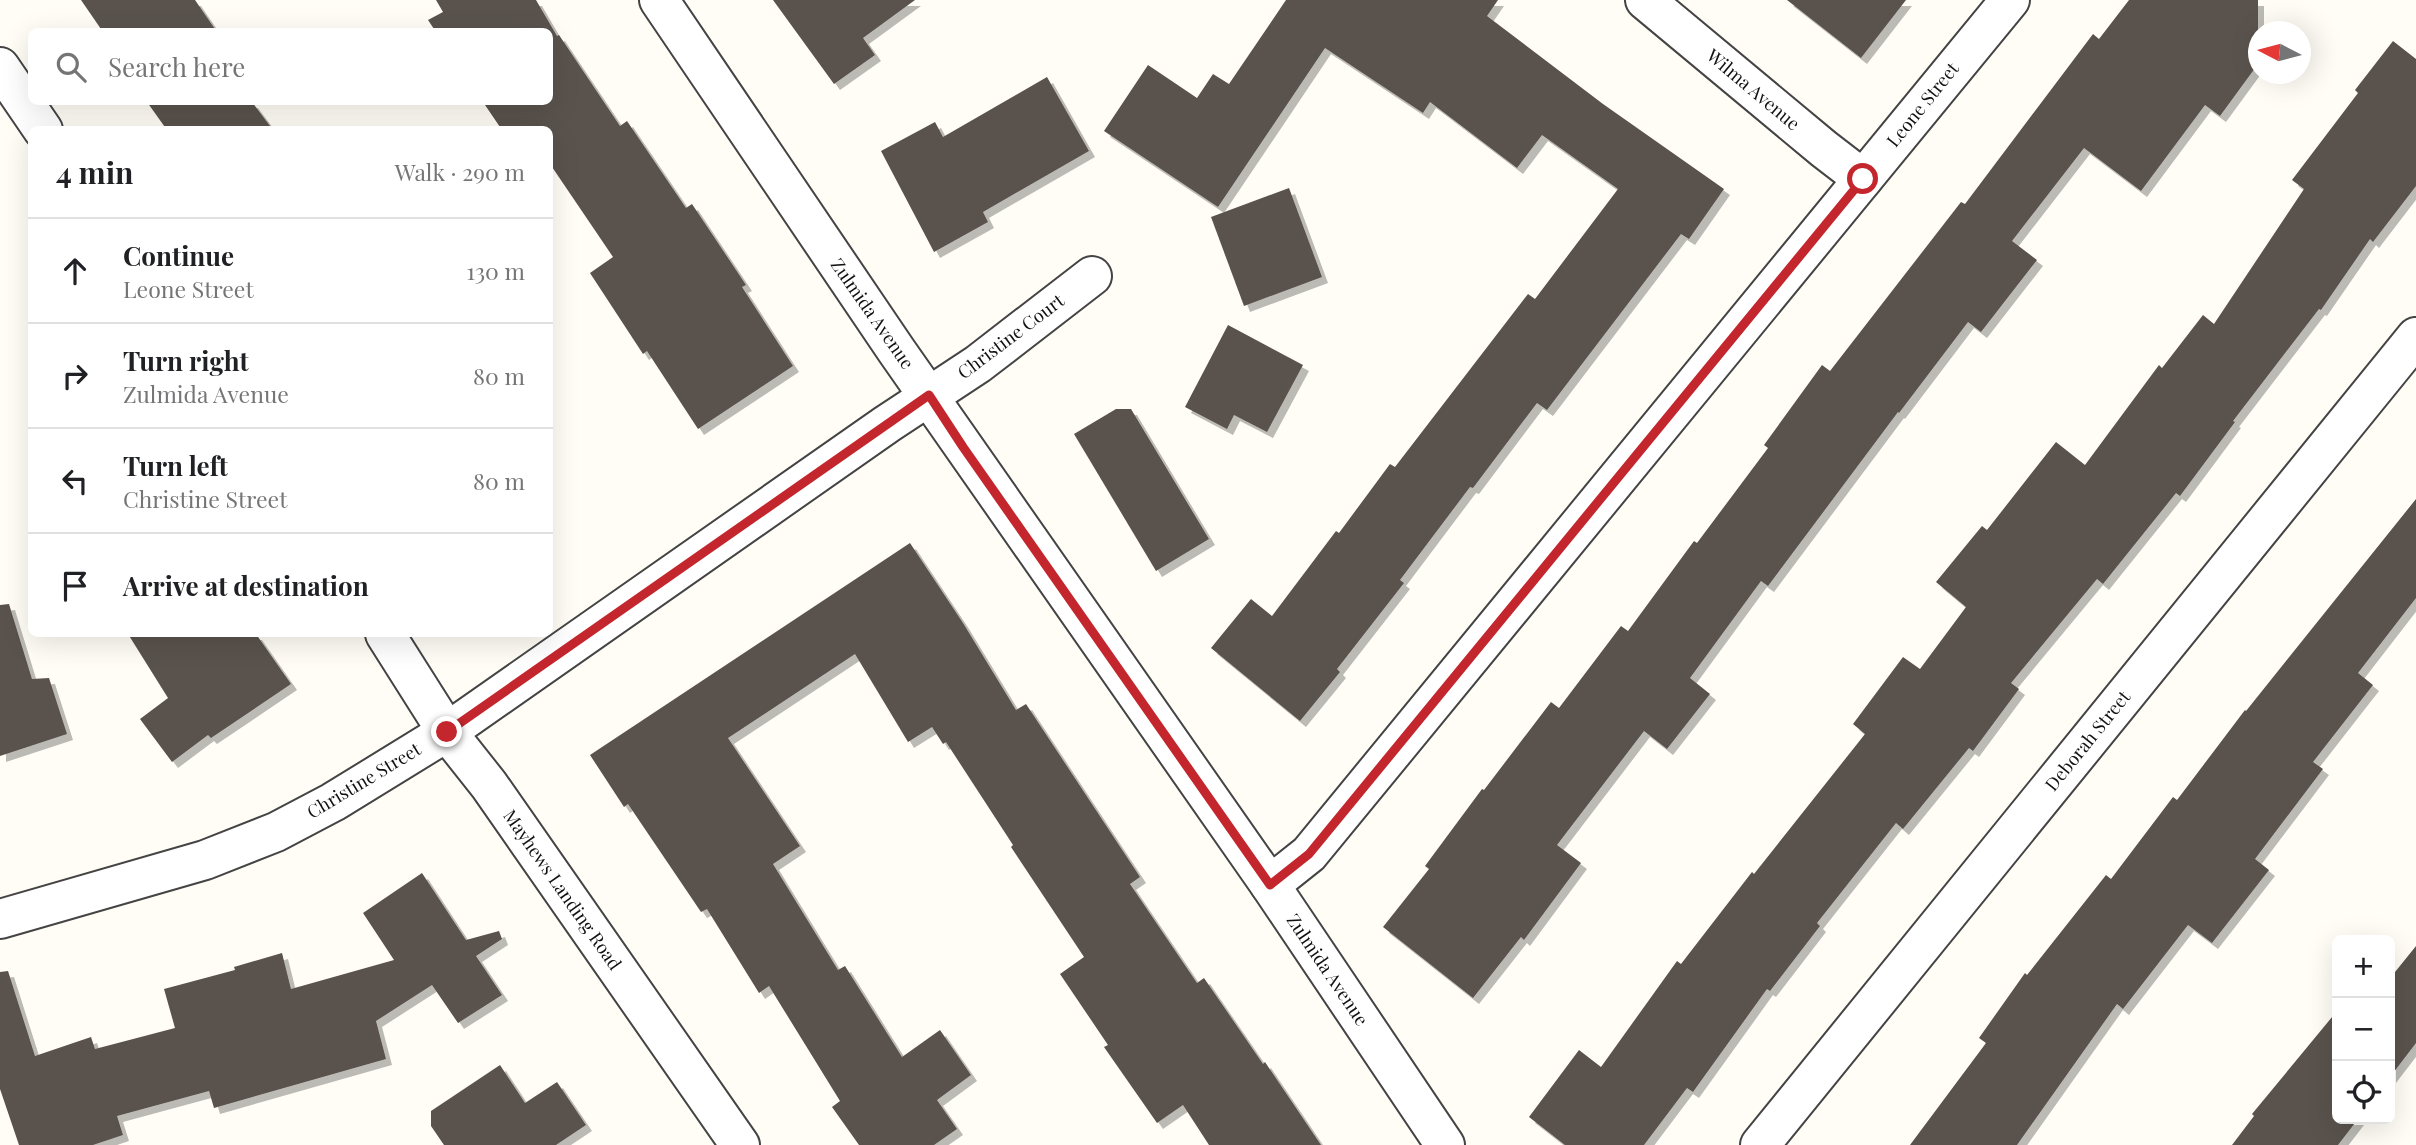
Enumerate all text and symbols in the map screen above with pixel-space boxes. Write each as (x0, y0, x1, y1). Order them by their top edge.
north arrow (2248, 21, 2311, 84)
search box (28, 28, 553, 105)
street label: Wilma Avenue (1701, 43, 1805, 135)
icon: search (52, 48, 90, 86)
text: Search here (108, 49, 245, 84)
street label: Leone Street (1881, 57, 1964, 152)
text: 4 min (56, 152, 134, 192)
text: Walk · 290 m (395, 156, 525, 187)
route start (1847, 163, 1878, 194)
text: Continue (123, 238, 234, 273)
icon: ahead (56, 252, 94, 290)
street label: Zulmida Avenue (826, 253, 920, 374)
text: 130 m (467, 255, 525, 286)
text: Leone Street (123, 273, 254, 304)
street label: Christine Court (952, 288, 1069, 384)
text: Turn right (123, 343, 249, 378)
icon: right (56, 357, 94, 395)
text: 80 m (473, 360, 525, 391)
text: Zulmida Avenue (123, 378, 289, 409)
text: Turn left (123, 448, 228, 483)
icon: left (56, 462, 94, 500)
text: 80 m (473, 465, 525, 496)
text: Christine Street (123, 483, 287, 514)
icon: arrive (56, 567, 94, 605)
text: Arrive at destination (123, 568, 369, 603)
street label: Deborah Street (2039, 685, 2135, 796)
route end (431, 716, 462, 747)
street label: Christine Street (302, 736, 425, 824)
street label: Mayhews Landing Road (498, 805, 628, 975)
street label: Zulmida Avenue (1282, 909, 1374, 1030)
map controls (2332, 935, 2395, 1124)
button: + (2332, 935, 2395, 998)
button: − (2332, 998, 2395, 1061)
button: locate (2332, 1061, 2395, 1124)

